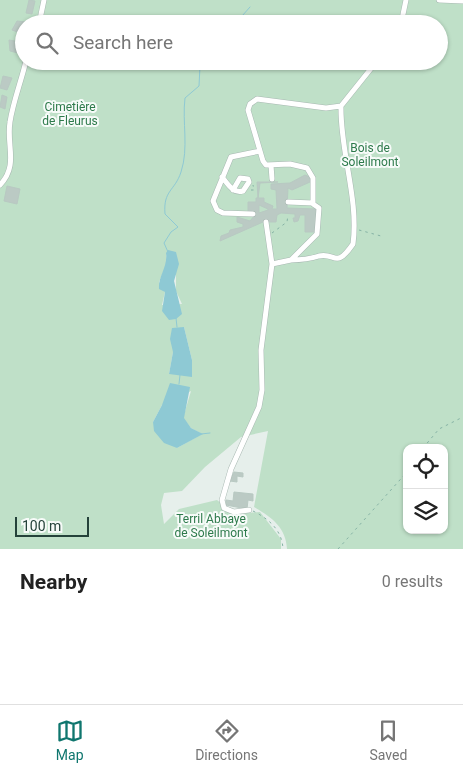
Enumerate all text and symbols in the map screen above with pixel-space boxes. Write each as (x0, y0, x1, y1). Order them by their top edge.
search box (15, 15, 448, 70)
icon: search (33, 29, 61, 57)
text: Search here (73, 31, 173, 54)
park label: Cimetière de Fleurus (42, 100, 98, 128)
park label: Bois de Soleilmont (341, 141, 399, 169)
map controls (403, 444, 448, 534)
button: locate (403, 444, 448, 489)
button: layers (403, 489, 448, 534)
park label: Terril Abbaye de Soleilmont (174, 512, 248, 540)
scale bar (15, 514, 89, 537)
text: 100 m (22, 518, 61, 534)
text: Nearby (20, 570, 87, 594)
text: 0 results (382, 572, 443, 591)
tab: Map (56, 717, 84, 763)
tab: Directions (195, 717, 258, 763)
tab: Saved (369, 717, 407, 763)

